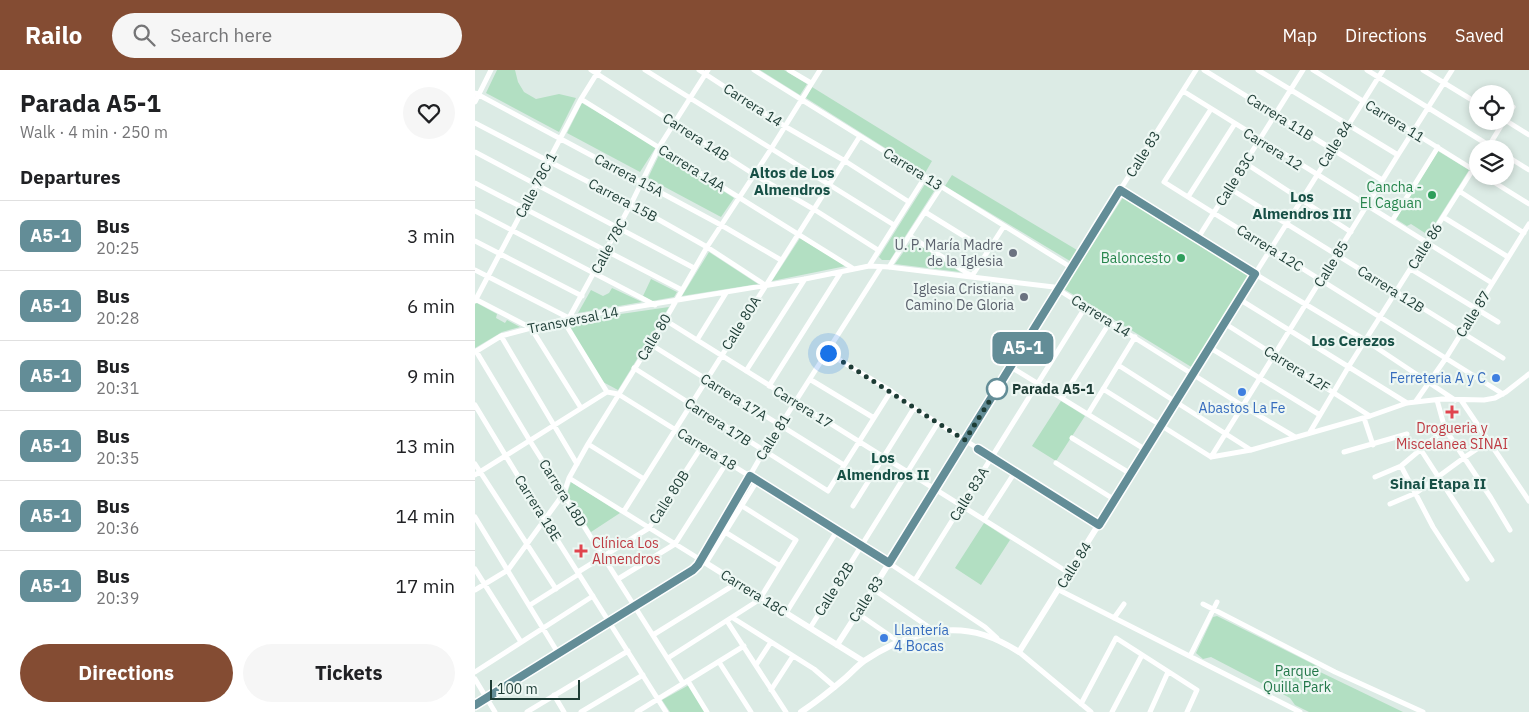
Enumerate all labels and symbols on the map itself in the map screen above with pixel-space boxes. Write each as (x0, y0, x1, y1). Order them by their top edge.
street label: Carrera 14 (720, 79, 786, 131)
street label: Carrera 11B (1243, 89, 1317, 145)
street label: Carrera 11 (1362, 96, 1428, 146)
street label: Carrera 14B (659, 109, 733, 165)
street label: Calle 84 (1314, 117, 1356, 171)
street label: Carrera 12 (1240, 124, 1306, 174)
street label: Calle 83 (1122, 127, 1164, 181)
street label: Carrera 14A (655, 140, 729, 196)
street label: Carrera 13 (880, 144, 946, 194)
street label: Calle 83C (1211, 148, 1259, 209)
street label: Calle 78C 1 (511, 149, 561, 221)
street label: Carrera 15A (591, 149, 667, 201)
district label: Altos de Los Almendros (750, 163, 835, 199)
street label: Carrera 15B (585, 174, 661, 226)
place label: Cancha - El Caguan (1360, 178, 1422, 212)
district label: Los Almendros III (1252, 187, 1352, 223)
marker: Cancha - El Caguan (1426, 189, 1438, 201)
street label: Calle 78C (587, 215, 631, 277)
street label: Calle 86 (1404, 219, 1446, 273)
street label: Carrera 12C (1233, 220, 1307, 276)
place label: U. P. María Madre de la Iglesia (895, 236, 1004, 270)
street label: Calle 85 (1310, 237, 1352, 291)
marker: U. P. María Madre de la Iglesia (1007, 247, 1019, 259)
place label: Baloncesto (1101, 249, 1171, 267)
marker: Baloncesto (1175, 252, 1187, 264)
street label: Carrera 12B (1354, 261, 1428, 317)
place label: Iglesia Cristiana Camino De Gloria (905, 280, 1015, 314)
street label: Calle 87 (1452, 287, 1494, 341)
marker: Iglesia Cristiana Camino De Gloria (1018, 291, 1030, 303)
street label: Carrera 14 (1068, 291, 1134, 341)
street label: Calle 80A (717, 293, 765, 353)
street label: Transversal 14 (526, 302, 620, 338)
street label: Calle 80 (633, 310, 675, 364)
district label: Los Cerezos (1311, 331, 1395, 350)
line badge: A5-1 (988, 332, 1058, 364)
your location (816, 341, 841, 366)
street label: Carrera 12F (1261, 342, 1334, 396)
street label: Carrera 17A (697, 369, 771, 425)
place label: Ferreteria A y C (1390, 369, 1486, 387)
marker: Ferreteria A y C (1490, 372, 1502, 384)
marker: Parada A5-1 (986, 378, 1008, 400)
place label: Parada A5-1 (1012, 380, 1095, 398)
street label: Carrera 17 (770, 382, 836, 432)
marker: Abastos La Fe (1236, 386, 1248, 398)
street label: Carrera 17B (681, 394, 755, 450)
place label: Abastos La Fe (1198, 399, 1286, 417)
marker: Drogueria y Miscelanea SINAI (1446, 406, 1458, 418)
street label: Calle 81 (752, 410, 794, 464)
place label: Drogueria y Miscelanea SINAI (1396, 419, 1508, 453)
street label: Carrera 18 (674, 424, 740, 474)
district label: Los Almendros II (836, 448, 930, 484)
street label: Carrera 18D (535, 456, 591, 530)
street label: Calle 83A (945, 464, 993, 524)
street label: Calle 80B (645, 467, 693, 527)
street label: Carrera 18E (511, 471, 565, 545)
district label: Sinaí Etapa II (1390, 474, 1486, 493)
place label: Clínica Los Almendros (592, 534, 661, 568)
street label: Calle 84 (1053, 538, 1095, 592)
marker: Clínica Los Almendros (574, 544, 588, 558)
street label: Calle 82B (810, 559, 858, 619)
street label: Carrera 18C (717, 565, 791, 621)
street label: Calle 83 (845, 572, 887, 626)
place label: Llantería 4 Bocas (894, 621, 949, 655)
marker: Llantería 4 Bocas (878, 632, 890, 644)
park label: Parque Quilla Park (1263, 662, 1332, 696)
scale bar (490, 677, 580, 700)

